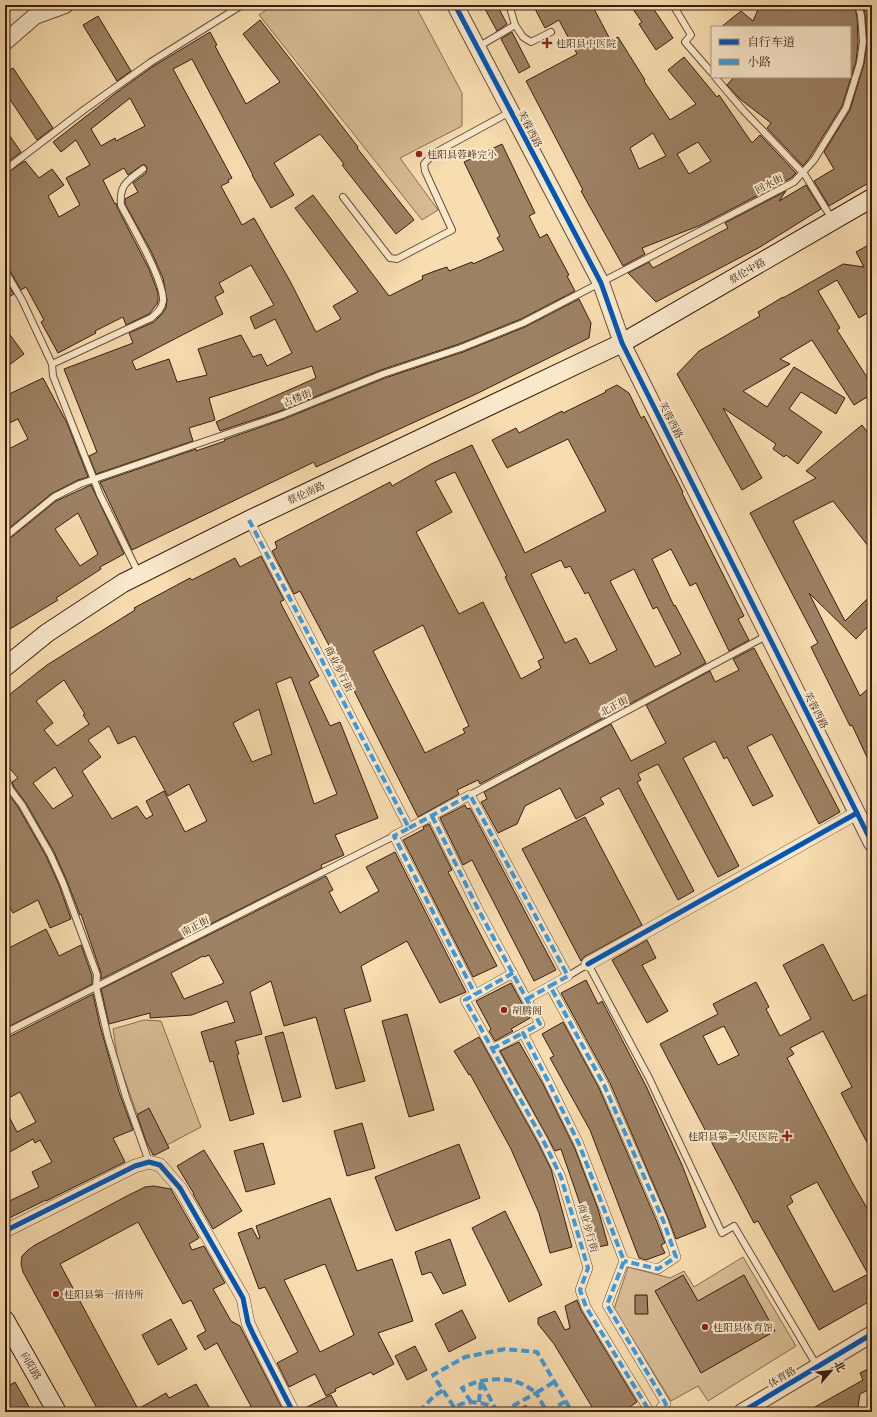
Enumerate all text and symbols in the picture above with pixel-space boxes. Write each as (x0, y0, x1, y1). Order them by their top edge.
legend (711, 26, 851, 78)
text: 自行车道 (747, 34, 795, 49)
marker: 桂阳县中医院 (541, 37, 553, 49)
place label: 桂阳县中医院 (556, 37, 616, 50)
text: 小路 (747, 54, 771, 69)
street label: 芙蓉西路 (515, 108, 545, 150)
place label: 桂阳县蓉峰完小 (427, 148, 497, 161)
marker: 桂阳县蓉峰完小 (414, 149, 424, 159)
street label: 回水街 (753, 171, 785, 197)
street label: 蔡伦中路 (726, 255, 768, 287)
street label: 古楼街 (281, 386, 313, 410)
street label: 芙蓉西路 (656, 399, 686, 441)
street label: 蔡伦南路 (285, 479, 327, 507)
street label: 商业步行街 (322, 644, 356, 694)
street label: 芙蓉西路 (801, 689, 831, 731)
street label: 北正街 (598, 693, 630, 719)
street label: 南正街 (179, 913, 211, 939)
place label: 胡腾阁 (512, 1004, 542, 1017)
marker: 胡腾阁 (499, 1005, 509, 1015)
place label: 桂阳县第一人民医院 (688, 1130, 778, 1143)
marker: 桂阳县第一人民医院 (781, 1130, 793, 1142)
street label: 商业步行街 (575, 1202, 601, 1254)
place label: 桂阳县第一招待所 (64, 1288, 144, 1301)
marker: 桂阳县第一招待所 (51, 1289, 61, 1299)
place label: 桂阳县体育馆 (713, 1321, 773, 1334)
marker: 桂阳县体育馆 (700, 1322, 710, 1332)
street label: 向阳路 (18, 1350, 44, 1382)
north arrow (811, 1351, 851, 1391)
text: 北 (831, 1358, 849, 1374)
street label: 体育路 (766, 1364, 798, 1390)

